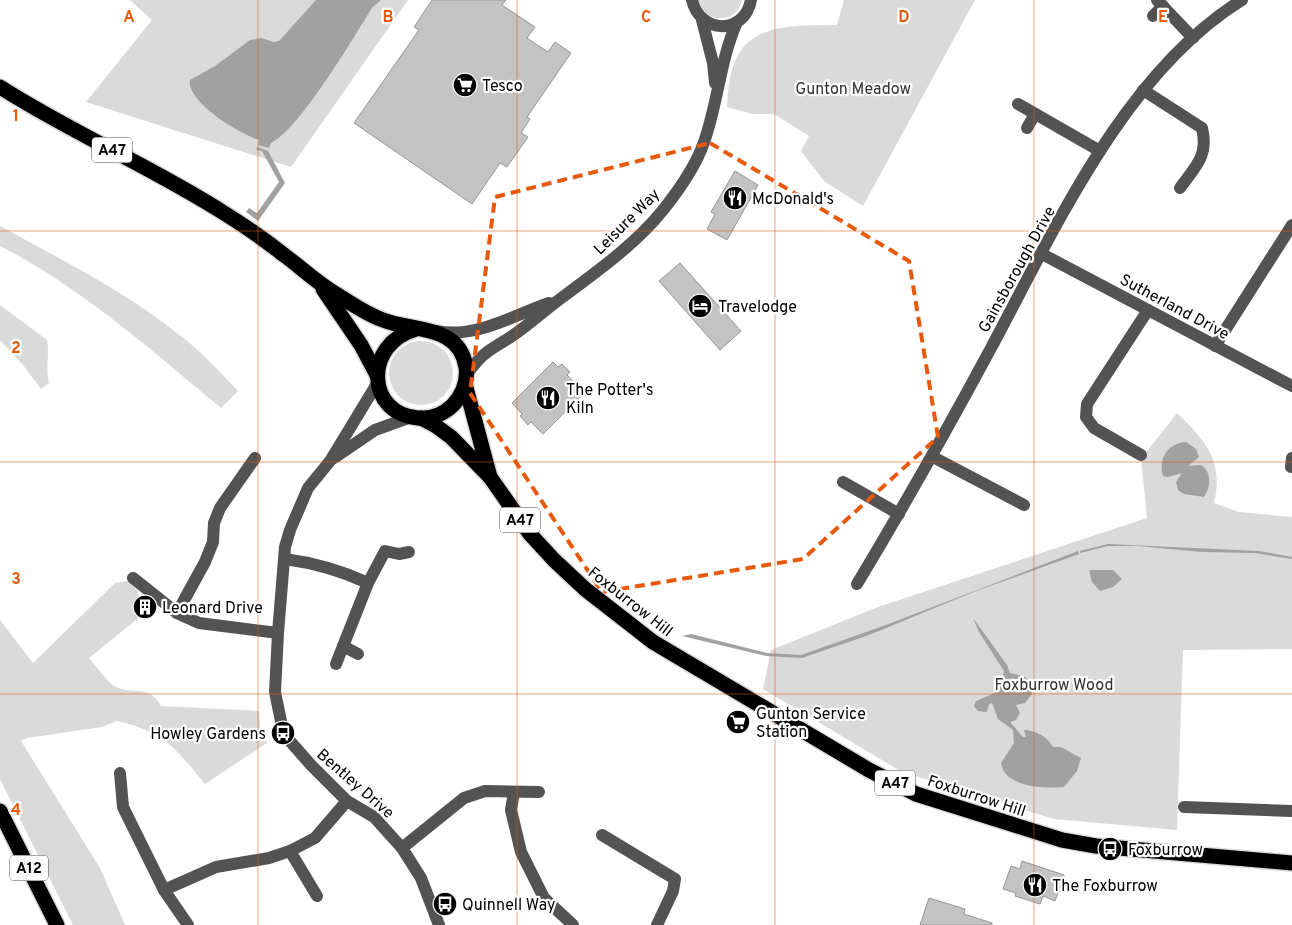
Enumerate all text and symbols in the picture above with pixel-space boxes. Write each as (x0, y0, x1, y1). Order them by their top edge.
text: A (123, 8, 135, 28)
text: B (382, 8, 394, 28)
text: C (641, 8, 651, 28)
text: D (898, 8, 910, 28)
text: E (1158, 8, 1168, 28)
supermarket icon: Tesco (452, 72, 478, 98)
place label: Tesco (482, 77, 523, 97)
park label: Gunton Meadow (795, 80, 911, 100)
text: 1 (13, 107, 19, 127)
road number: A47 (92, 138, 132, 162)
street label: Leisure Way (590, 185, 665, 260)
restaurant icon: McDonald's (722, 185, 748, 211)
place label: McDonald's (752, 190, 834, 210)
street label: Gainsborough Drive (975, 203, 1061, 337)
street label: Sutherland Drive (1116, 270, 1232, 345)
hotel icon: Travelodge (687, 293, 713, 319)
place label: Travelodge (718, 298, 797, 318)
text: 2 (11, 339, 21, 359)
place label: The Potter's Kiln (566, 381, 653, 419)
restaurant icon: The Potter's Kiln (535, 385, 561, 411)
road number: A47 (500, 508, 540, 532)
street label: Foxburrow Hill (583, 563, 676, 642)
text: 3 (11, 570, 21, 590)
building icon: Leonard Drive (132, 594, 158, 620)
place label: Leonard Drive (162, 599, 263, 619)
park label: Foxburrow Wood (995, 676, 1113, 696)
place label: Gunton Service Station (756, 705, 866, 743)
supermarket icon: Gunton Service Station (725, 709, 751, 735)
bus stop icon: Howley Gardens (270, 720, 296, 746)
place label: Howley Gardens (150, 725, 266, 745)
street label: Bentley Drive (312, 745, 398, 824)
road number: A47 (875, 770, 915, 796)
street label: Foxburrow Hill (925, 772, 1028, 822)
text: 4 (11, 801, 21, 821)
bus stop icon: Foxburrow (1097, 836, 1123, 862)
place label: Foxburrow (1128, 841, 1203, 861)
road number: A12 (10, 856, 48, 880)
restaurant icon: The Foxburrow (1022, 872, 1048, 898)
place label: The Foxburrow (1052, 877, 1158, 897)
bus stop icon: Quinnell Way (432, 891, 458, 917)
place label: Quinnell Way (462, 896, 556, 916)

